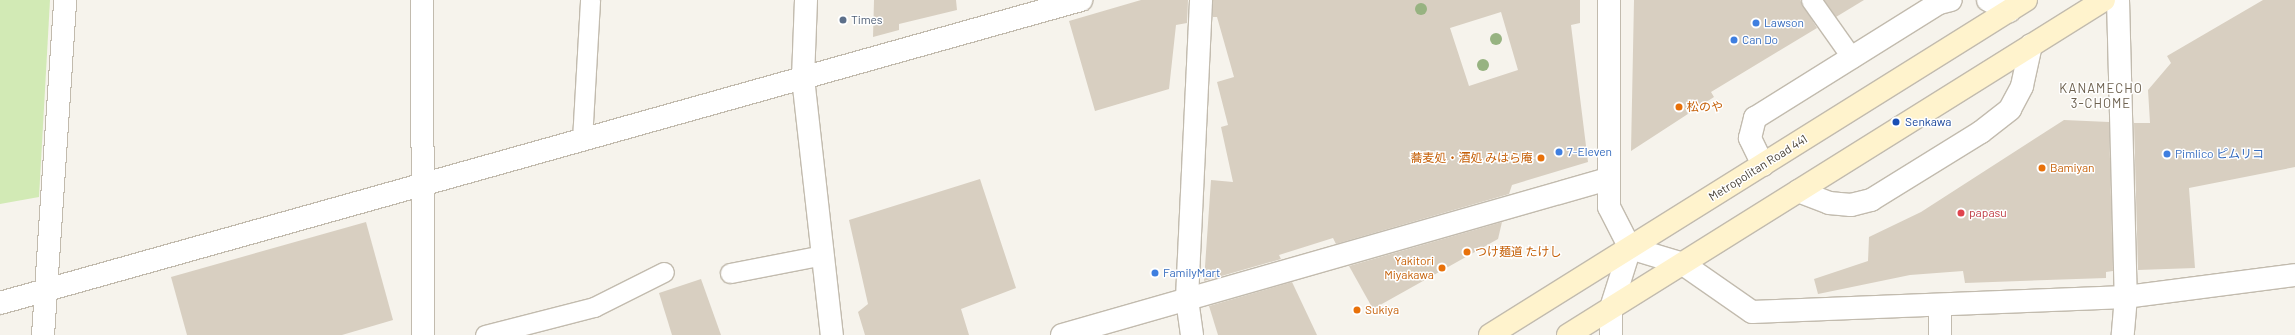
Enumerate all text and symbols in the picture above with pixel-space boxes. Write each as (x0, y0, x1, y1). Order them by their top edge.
place label: Times (851, 13, 883, 27)
marker: Times (838, 15, 848, 25)
place label: Lawson (1764, 16, 1804, 30)
marker: Lawson (1751, 18, 1761, 28)
place label: Can Do (1742, 33, 1778, 47)
marker: Can Do (1729, 35, 1739, 45)
district label: KANAMECHO 3-CHOME (2059, 81, 2143, 112)
place label: 松のや (1687, 100, 1723, 114)
marker: 松のや (1674, 102, 1684, 112)
place label: Senkawa (1905, 115, 1951, 129)
marker: Senkawa (1890, 116, 1902, 128)
street label: Metropolitan Road 441 (1706, 132, 1810, 204)
place label: 7-Eleven (1567, 145, 1612, 159)
marker: 7-Eleven (1554, 147, 1564, 157)
place label: Pimlico ピムリコ (2175, 147, 2264, 161)
marker: Pimlico ピムリコ (2162, 149, 2172, 159)
place label: 蕎麦処・酒処 みはら庵 (1411, 151, 1533, 165)
marker: 蕎麦処・酒処 みはら庵 (1536, 153, 1546, 163)
place label: Bamiyan (2050, 161, 2095, 175)
marker: Bamiyan (2037, 163, 2047, 173)
place label: papasu (1969, 206, 2007, 220)
marker: papasu (1956, 208, 1966, 218)
place label: つけ麺道 たけし (1475, 245, 1561, 259)
marker: つけ麺道 たけし (1462, 247, 1472, 257)
place label: Yakitori Miyakawa (1384, 254, 1434, 282)
marker: Yakitori Miyakawa (1437, 263, 1447, 273)
place label: FamilyMart (1163, 266, 1220, 280)
marker: FamilyMart (1150, 268, 1160, 278)
place label: Sukiya (1365, 303, 1399, 317)
marker: Sukiya (1352, 305, 1362, 315)

